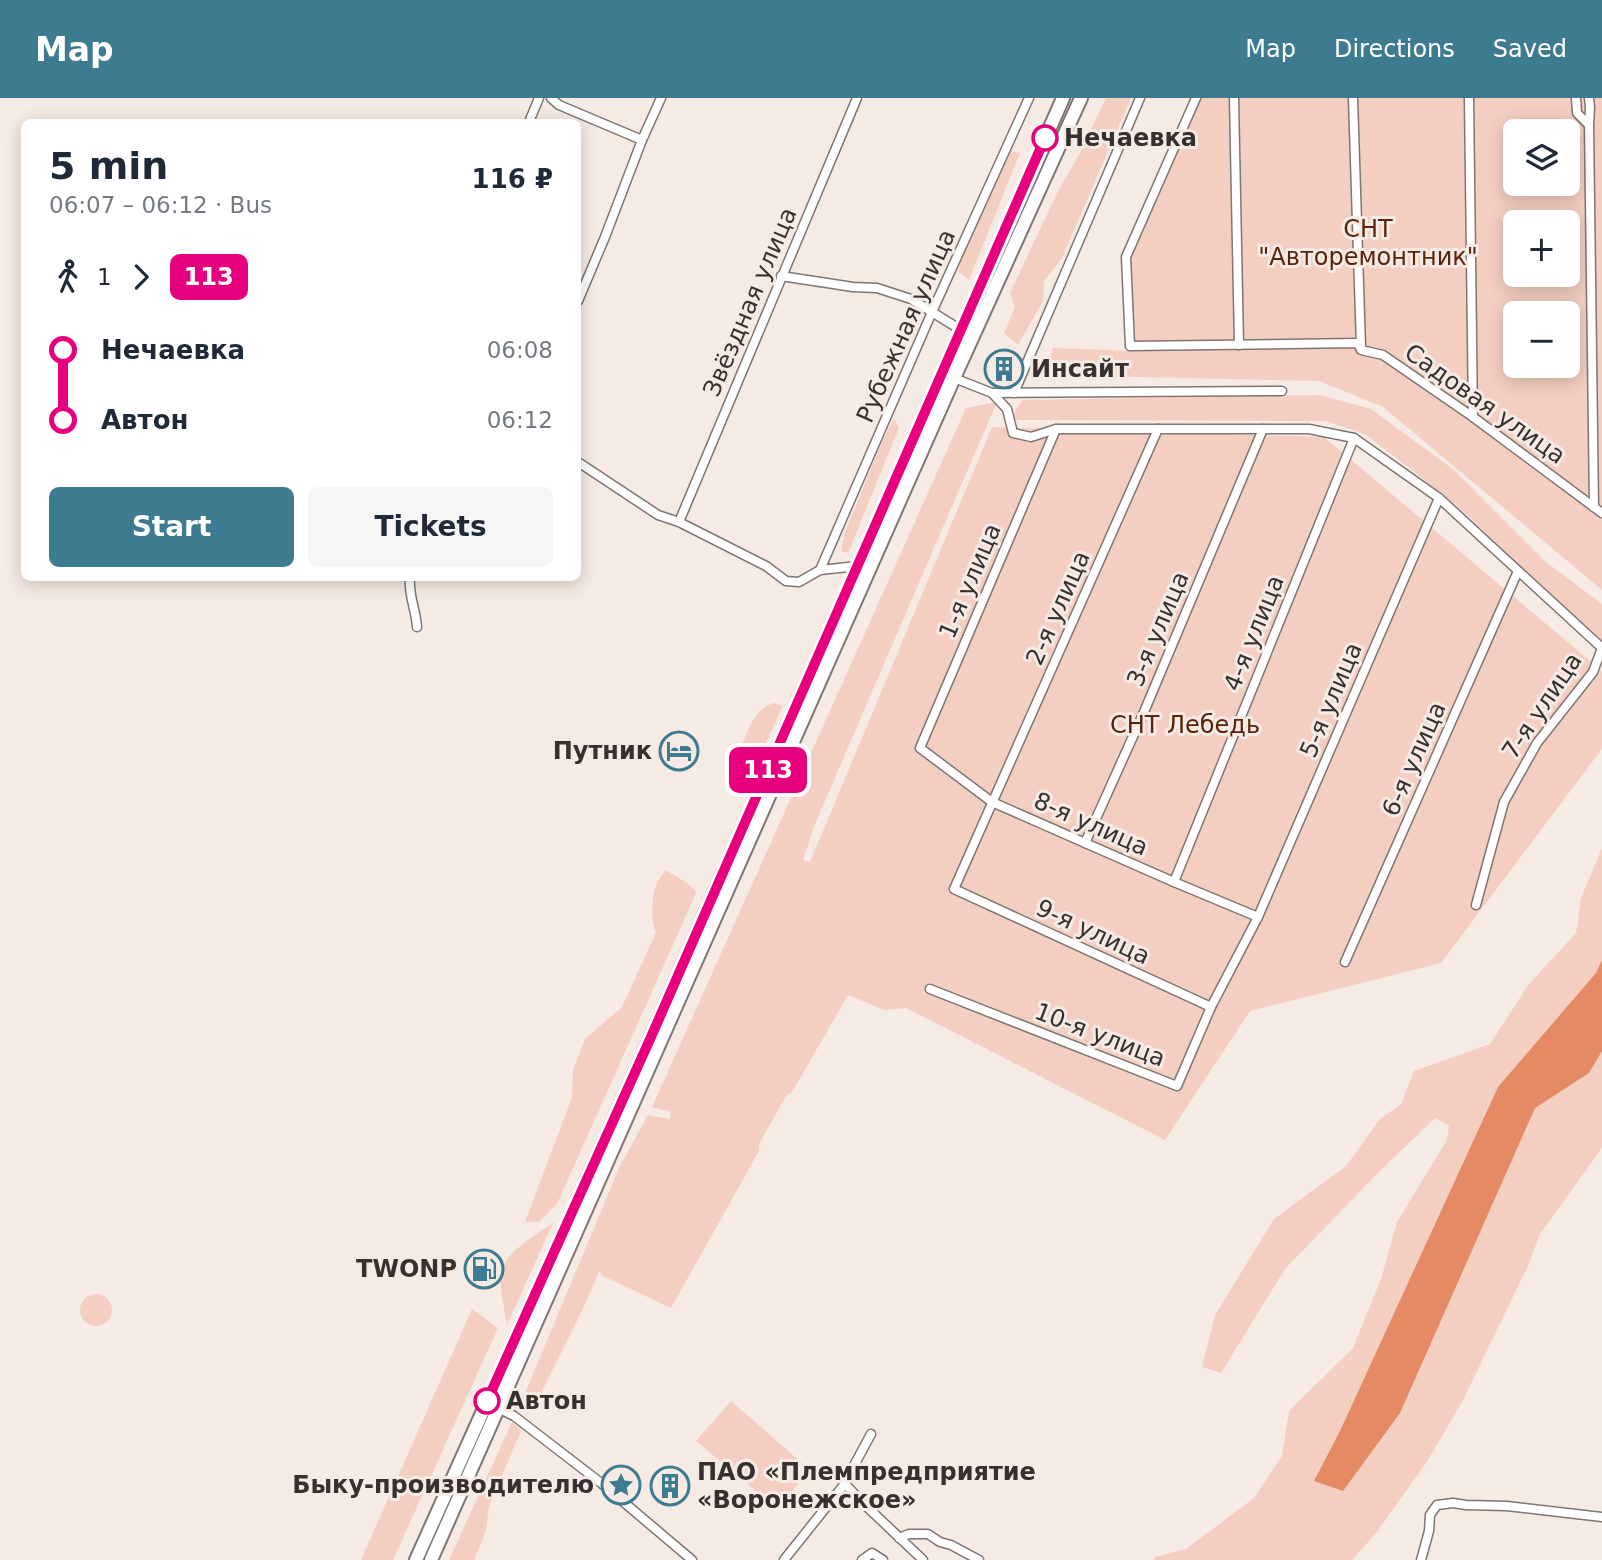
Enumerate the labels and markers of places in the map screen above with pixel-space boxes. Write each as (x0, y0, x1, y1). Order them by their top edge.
place label: Нечаевка (1064, 124, 1197, 152)
marker: Нечаевка (1032, 125, 1058, 151)
building icon: Инсайт (983, 348, 1025, 390)
place label: Инсайт (1031, 355, 1129, 383)
hotel icon: Путник (658, 730, 700, 772)
place label: Путник (553, 737, 652, 765)
fuel station icon: TWONP (463, 1248, 505, 1290)
place label: TWONP (356, 1255, 457, 1283)
place label: Автон (506, 1387, 587, 1415)
marker: Автон (474, 1388, 500, 1414)
place label: ПАО «Племпредприятие «Воронежское» (697, 1458, 1036, 1514)
place icon: Быку-производителю (600, 1464, 642, 1506)
building icon: ПАО «Племпредприятие «Воронежское» (649, 1465, 691, 1507)
place label: Быку-производителю (292, 1471, 594, 1499)

